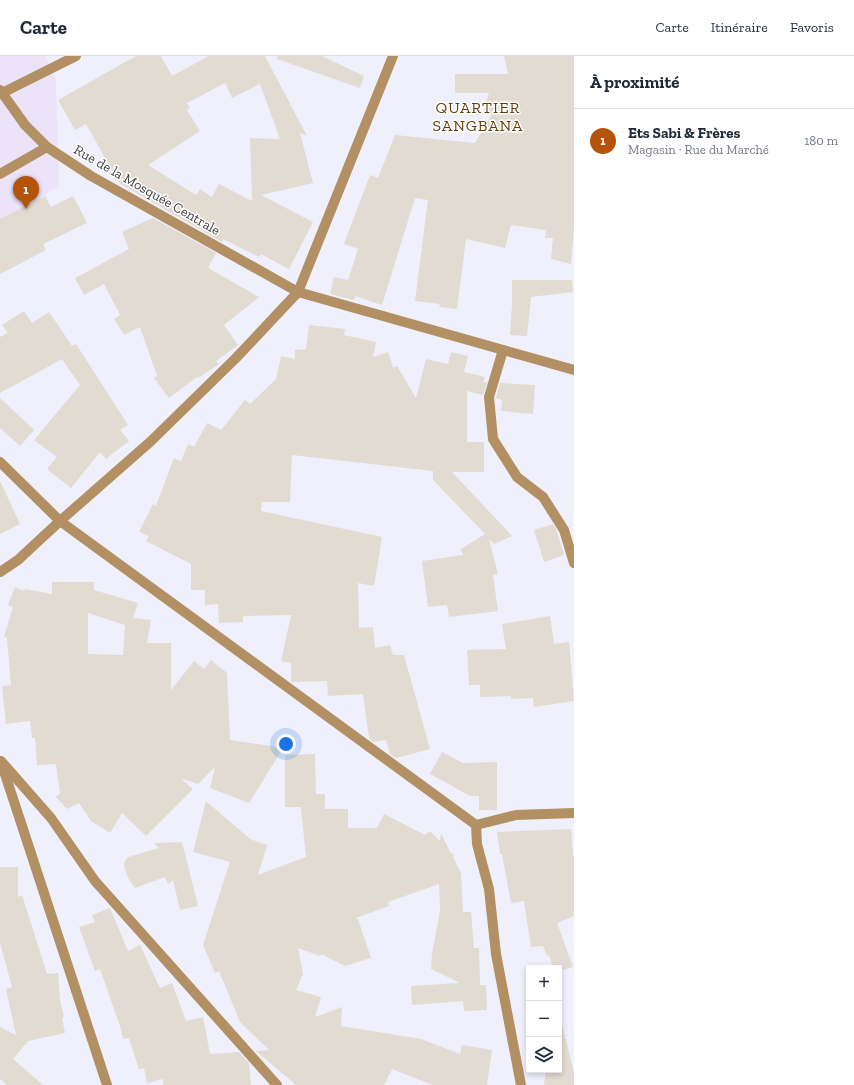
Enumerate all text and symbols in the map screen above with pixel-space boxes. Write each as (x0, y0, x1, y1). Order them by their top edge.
text: Carte (20, 16, 67, 39)
text: Carte (655, 19, 689, 36)
text: Itinéraire (711, 19, 768, 36)
text: Favoris (790, 19, 834, 36)
text: À proximité (590, 72, 679, 92)
district label: QUARTIER SANGBANA (433, 98, 523, 135)
text: Ets Sabi & Frères (628, 124, 741, 142)
text: 1 (600, 133, 606, 148)
text: 180 m (804, 133, 838, 148)
street label: Rue de la Mosquée Centrale (71, 141, 224, 239)
text: Magasin · Rue du Marché (628, 142, 769, 157)
pin: 1 (13, 176, 39, 209)
your location (276, 734, 296, 754)
map controls (526, 965, 562, 1073)
button: + (526, 965, 562, 1001)
button: − (526, 1001, 562, 1037)
button: layers (526, 1037, 562, 1073)

